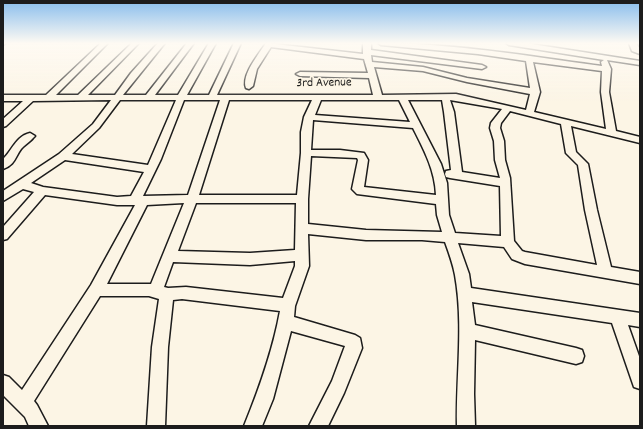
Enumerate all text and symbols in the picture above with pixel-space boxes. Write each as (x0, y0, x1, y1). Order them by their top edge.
street label: 3rd Avenue (296, 76, 352, 92)

